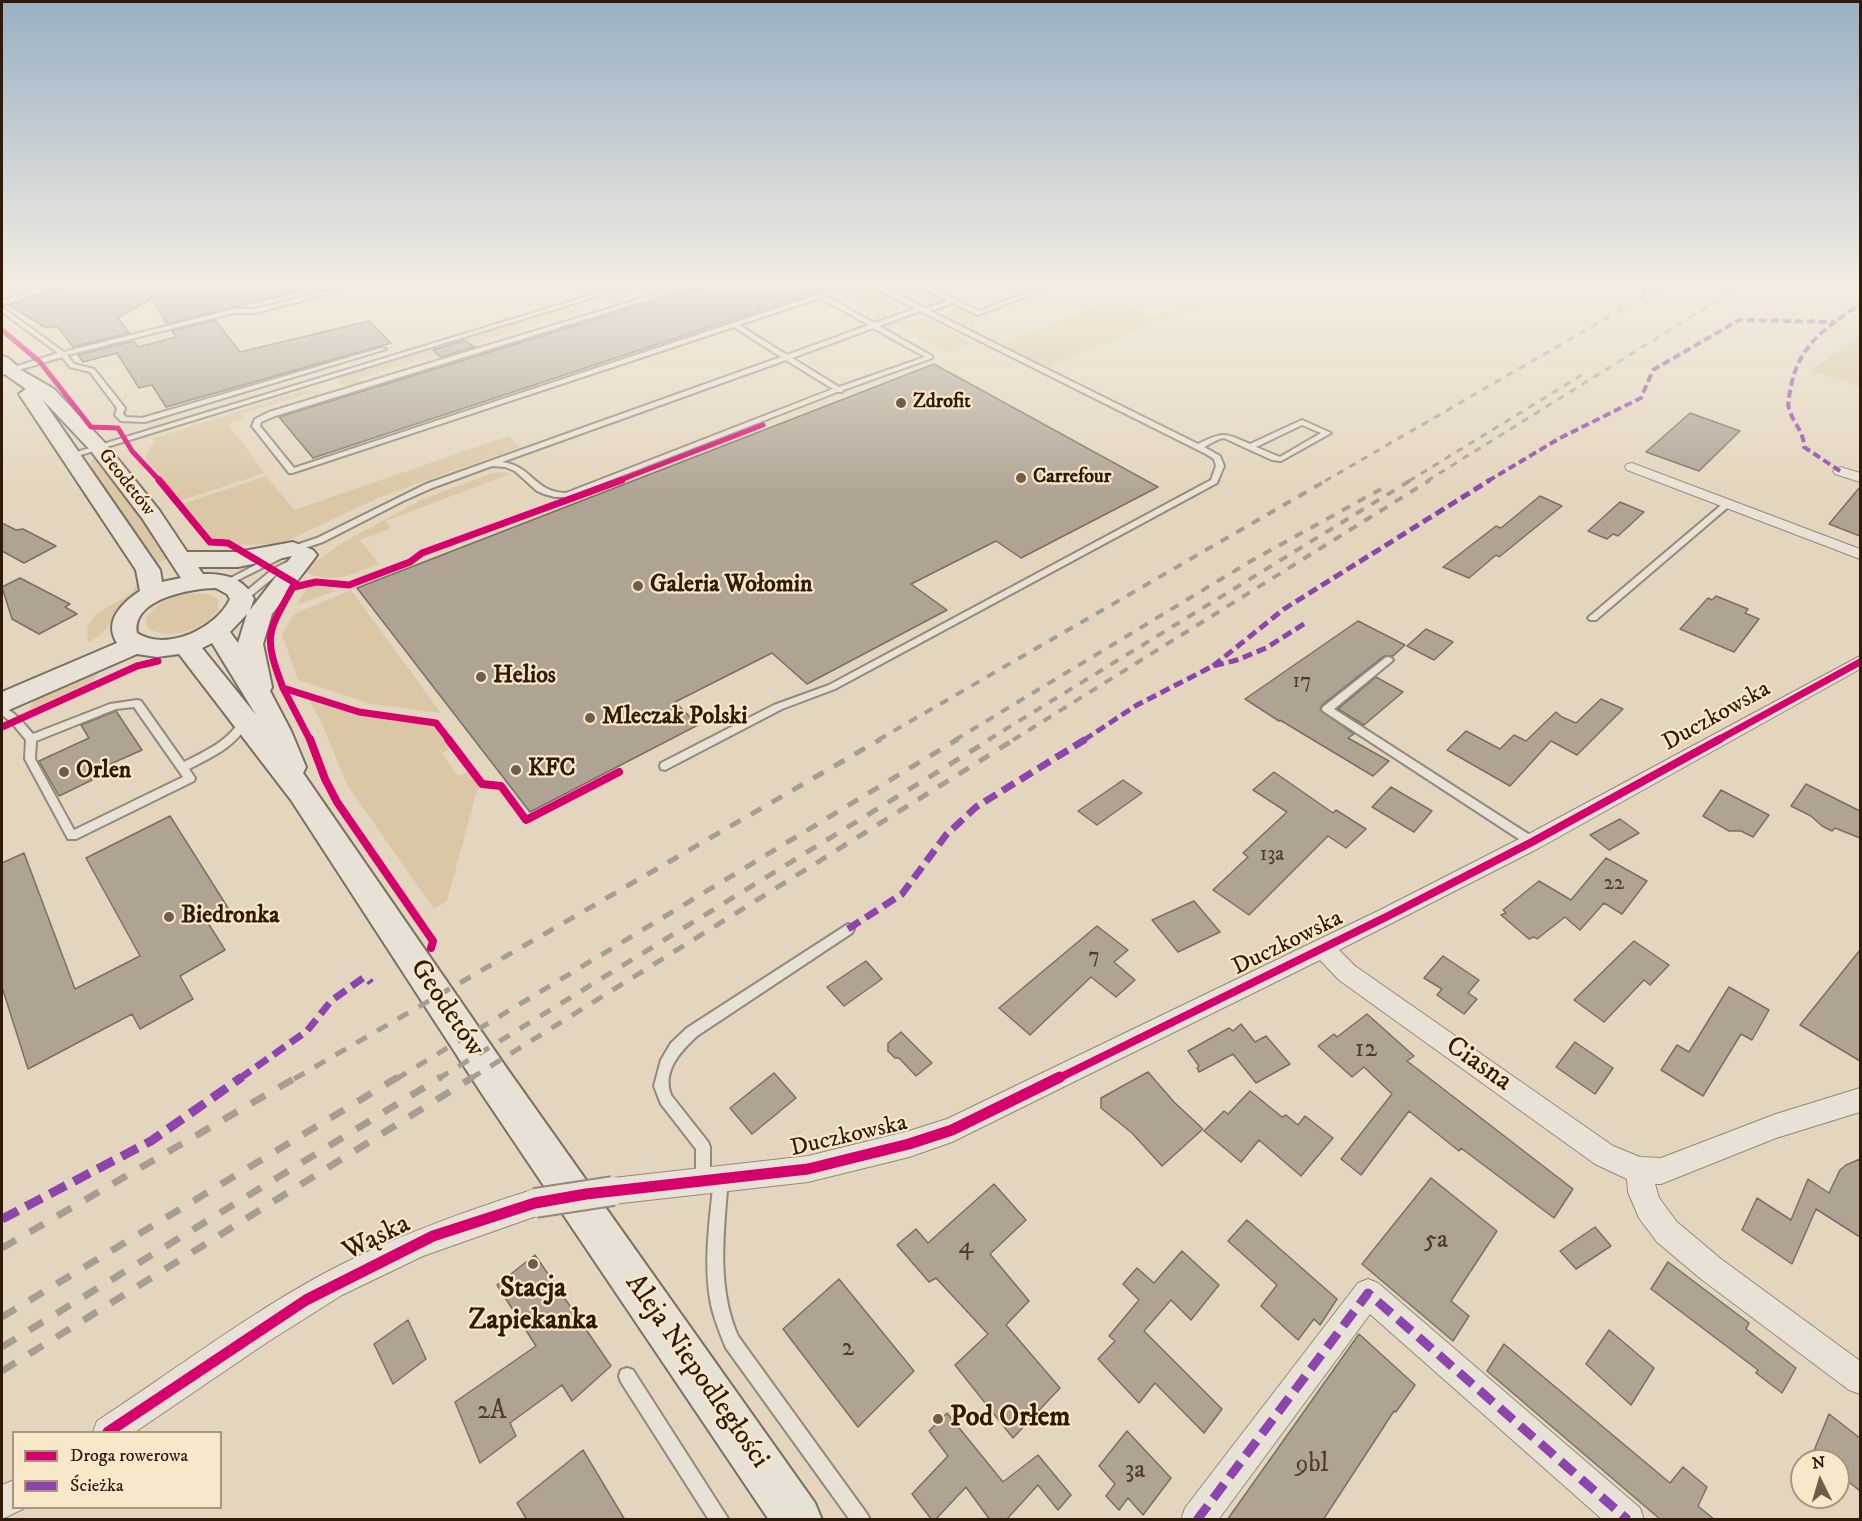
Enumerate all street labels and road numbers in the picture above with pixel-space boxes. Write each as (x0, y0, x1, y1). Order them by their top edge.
street label: Geodetów (92, 444, 160, 522)
street label: Duczkowska (1658, 676, 1776, 758)
street label: Duczkowska (1228, 905, 1348, 983)
street label: Geodetów (401, 954, 491, 1064)
street label: Ciasna (1438, 1030, 1518, 1100)
street label: Duczkowska (788, 1110, 910, 1164)
street label: Wąska (338, 1208, 416, 1270)
street label: Aleja Niepodległości (617, 1268, 775, 1476)

